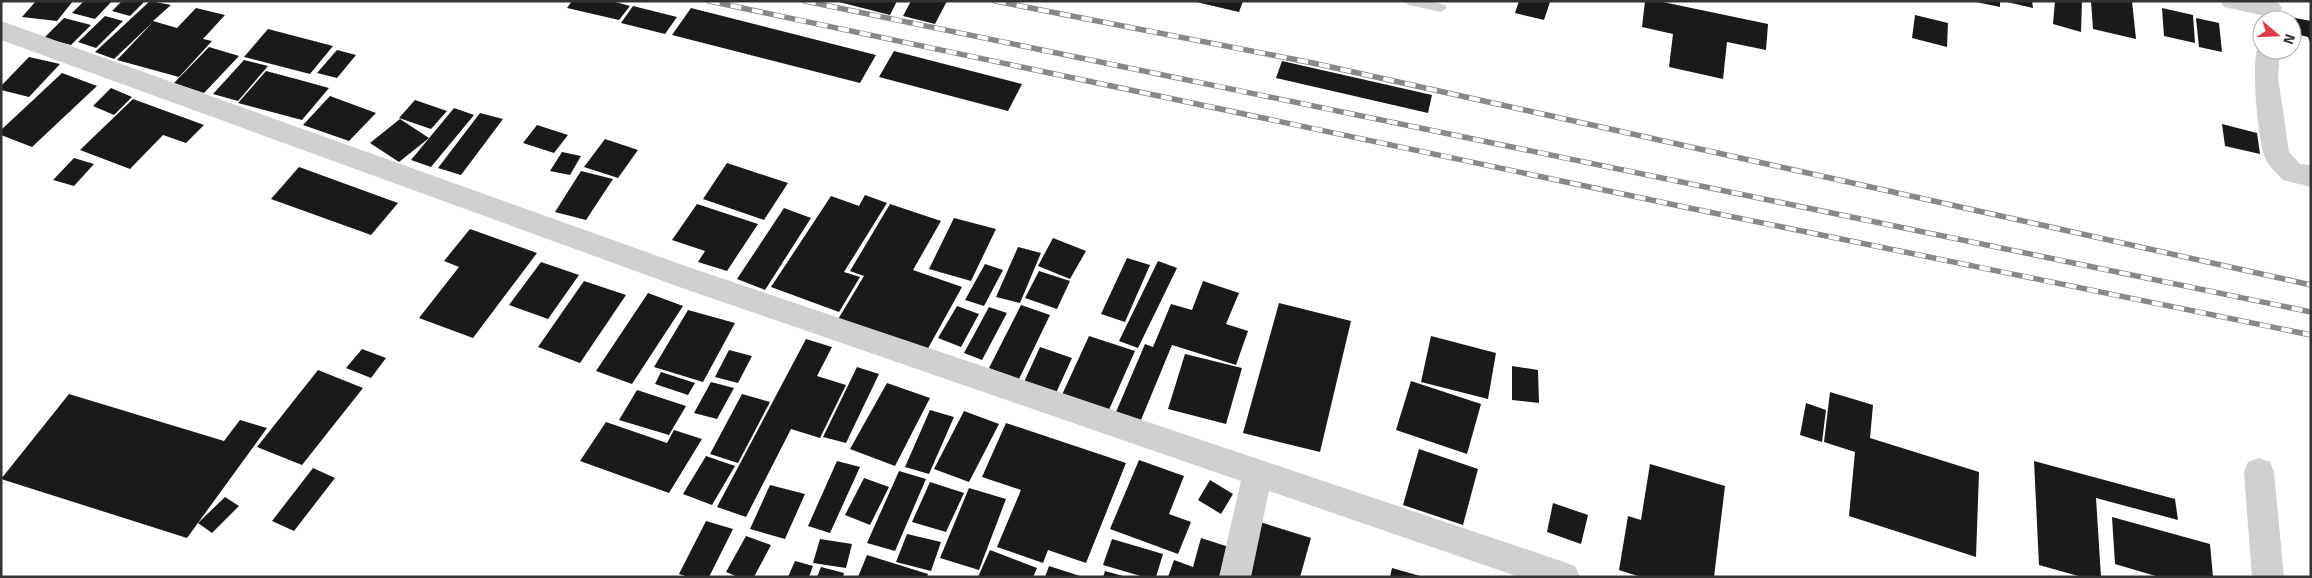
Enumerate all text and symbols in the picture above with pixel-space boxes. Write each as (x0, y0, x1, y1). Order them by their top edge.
north arrow (2252, 10, 2302, 60)
text: N (2279, 32, 2298, 46)

